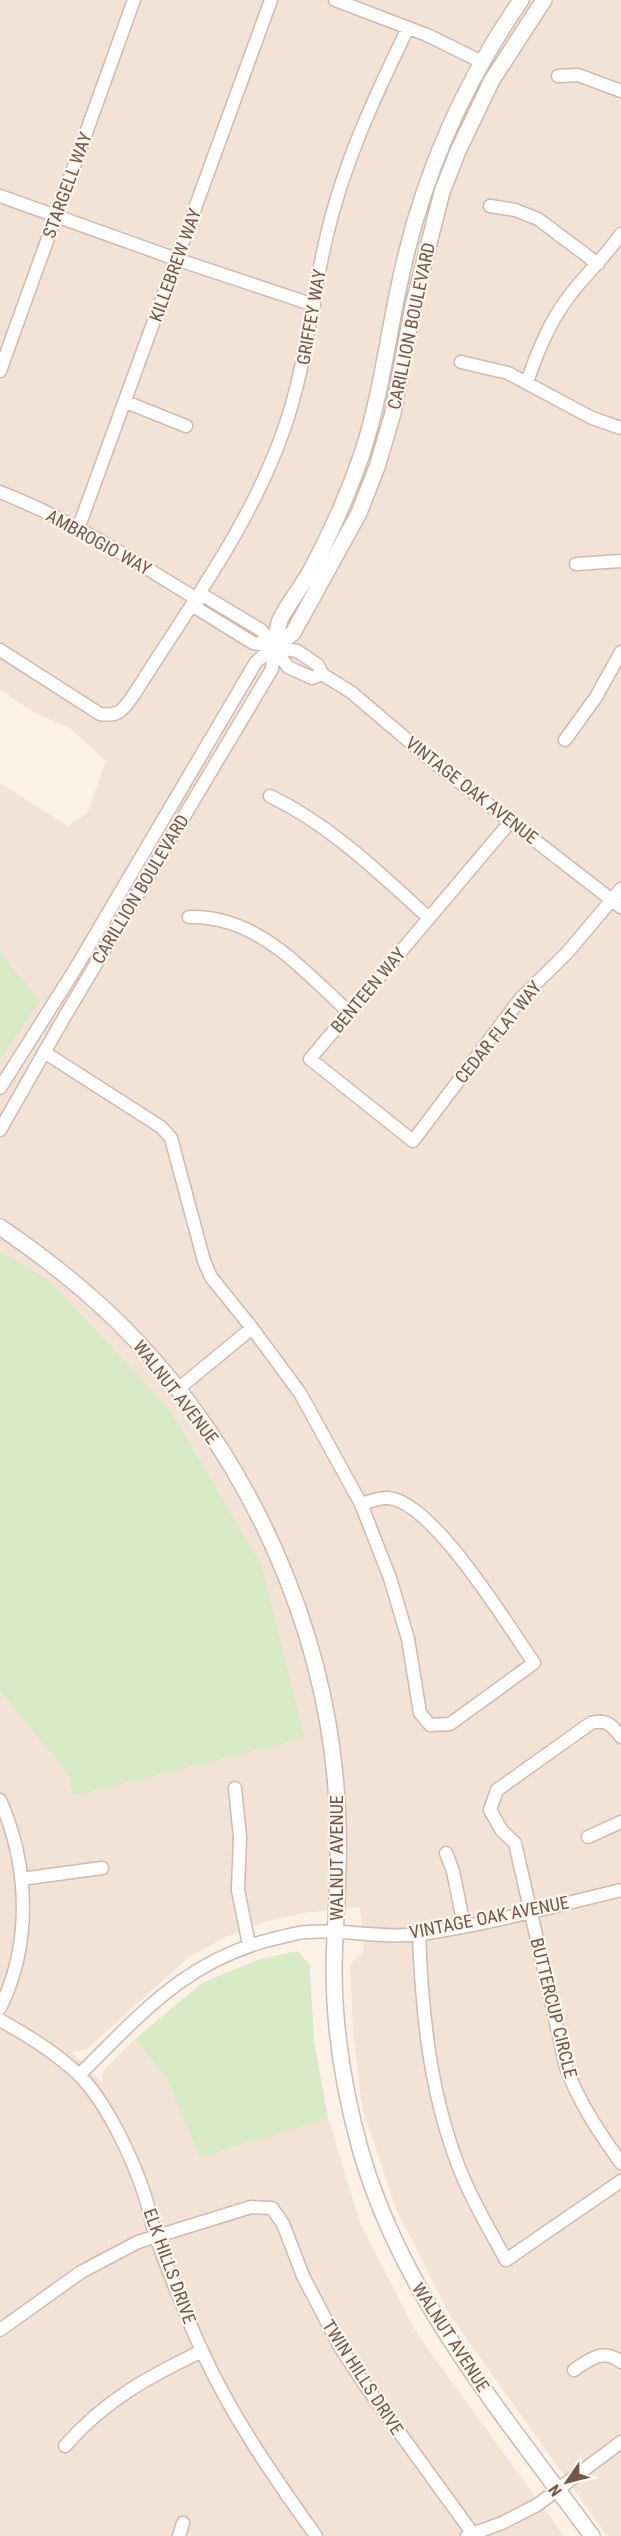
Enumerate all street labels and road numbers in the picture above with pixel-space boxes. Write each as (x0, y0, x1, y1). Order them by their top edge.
street label: STARGELL WAY (38, 129, 96, 241)
street label: KILLEBREW WAY (145, 205, 205, 324)
street label: CARILLION BOULEVARD (383, 241, 439, 411)
street label: GRIFFEY WAY (292, 267, 330, 367)
street label: AMBROGIO WAY (43, 505, 156, 580)
street label: VINTAGE OAK AVENUE (402, 732, 542, 848)
street label: CARILLION BOULEVARD (87, 811, 193, 967)
street label: BENTEEN WAY (326, 943, 410, 1037)
street label: CEDAR FLAT WAY (450, 976, 546, 1087)
street label: WALNUT AVENUE (129, 1336, 223, 1448)
street label: WALNUT AVENUE (326, 1795, 347, 1921)
street label: VINTAGE OAK AVENUE (407, 1891, 571, 1943)
street label: BUTTERCUP CIRCLE (526, 1936, 582, 2080)
street label: ELK HILLS DRIVE (139, 2206, 201, 2327)
street label: WALNUT AVENUE (408, 2279, 494, 2395)
street label: TWIN HILLS DRIVE (318, 2316, 408, 2438)

